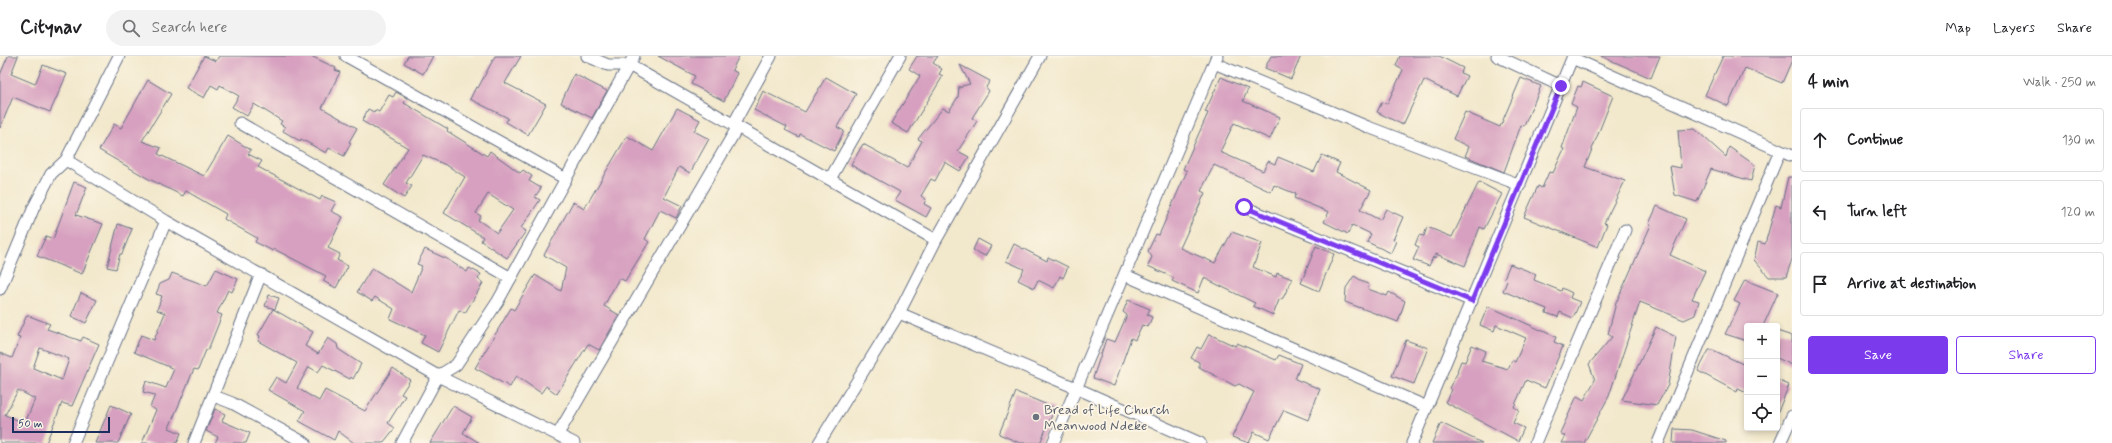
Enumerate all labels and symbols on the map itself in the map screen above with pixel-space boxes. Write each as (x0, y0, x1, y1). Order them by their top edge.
route end (1552, 77, 1570, 95)
route start (1235, 198, 1253, 216)
place label: Bread of Life Church Meanwood Ndeke (1044, 401, 1170, 435)
marker: Bread of Life Church Meanwood Ndeke (1031, 412, 1041, 422)
scale bar (12, 415, 110, 434)

